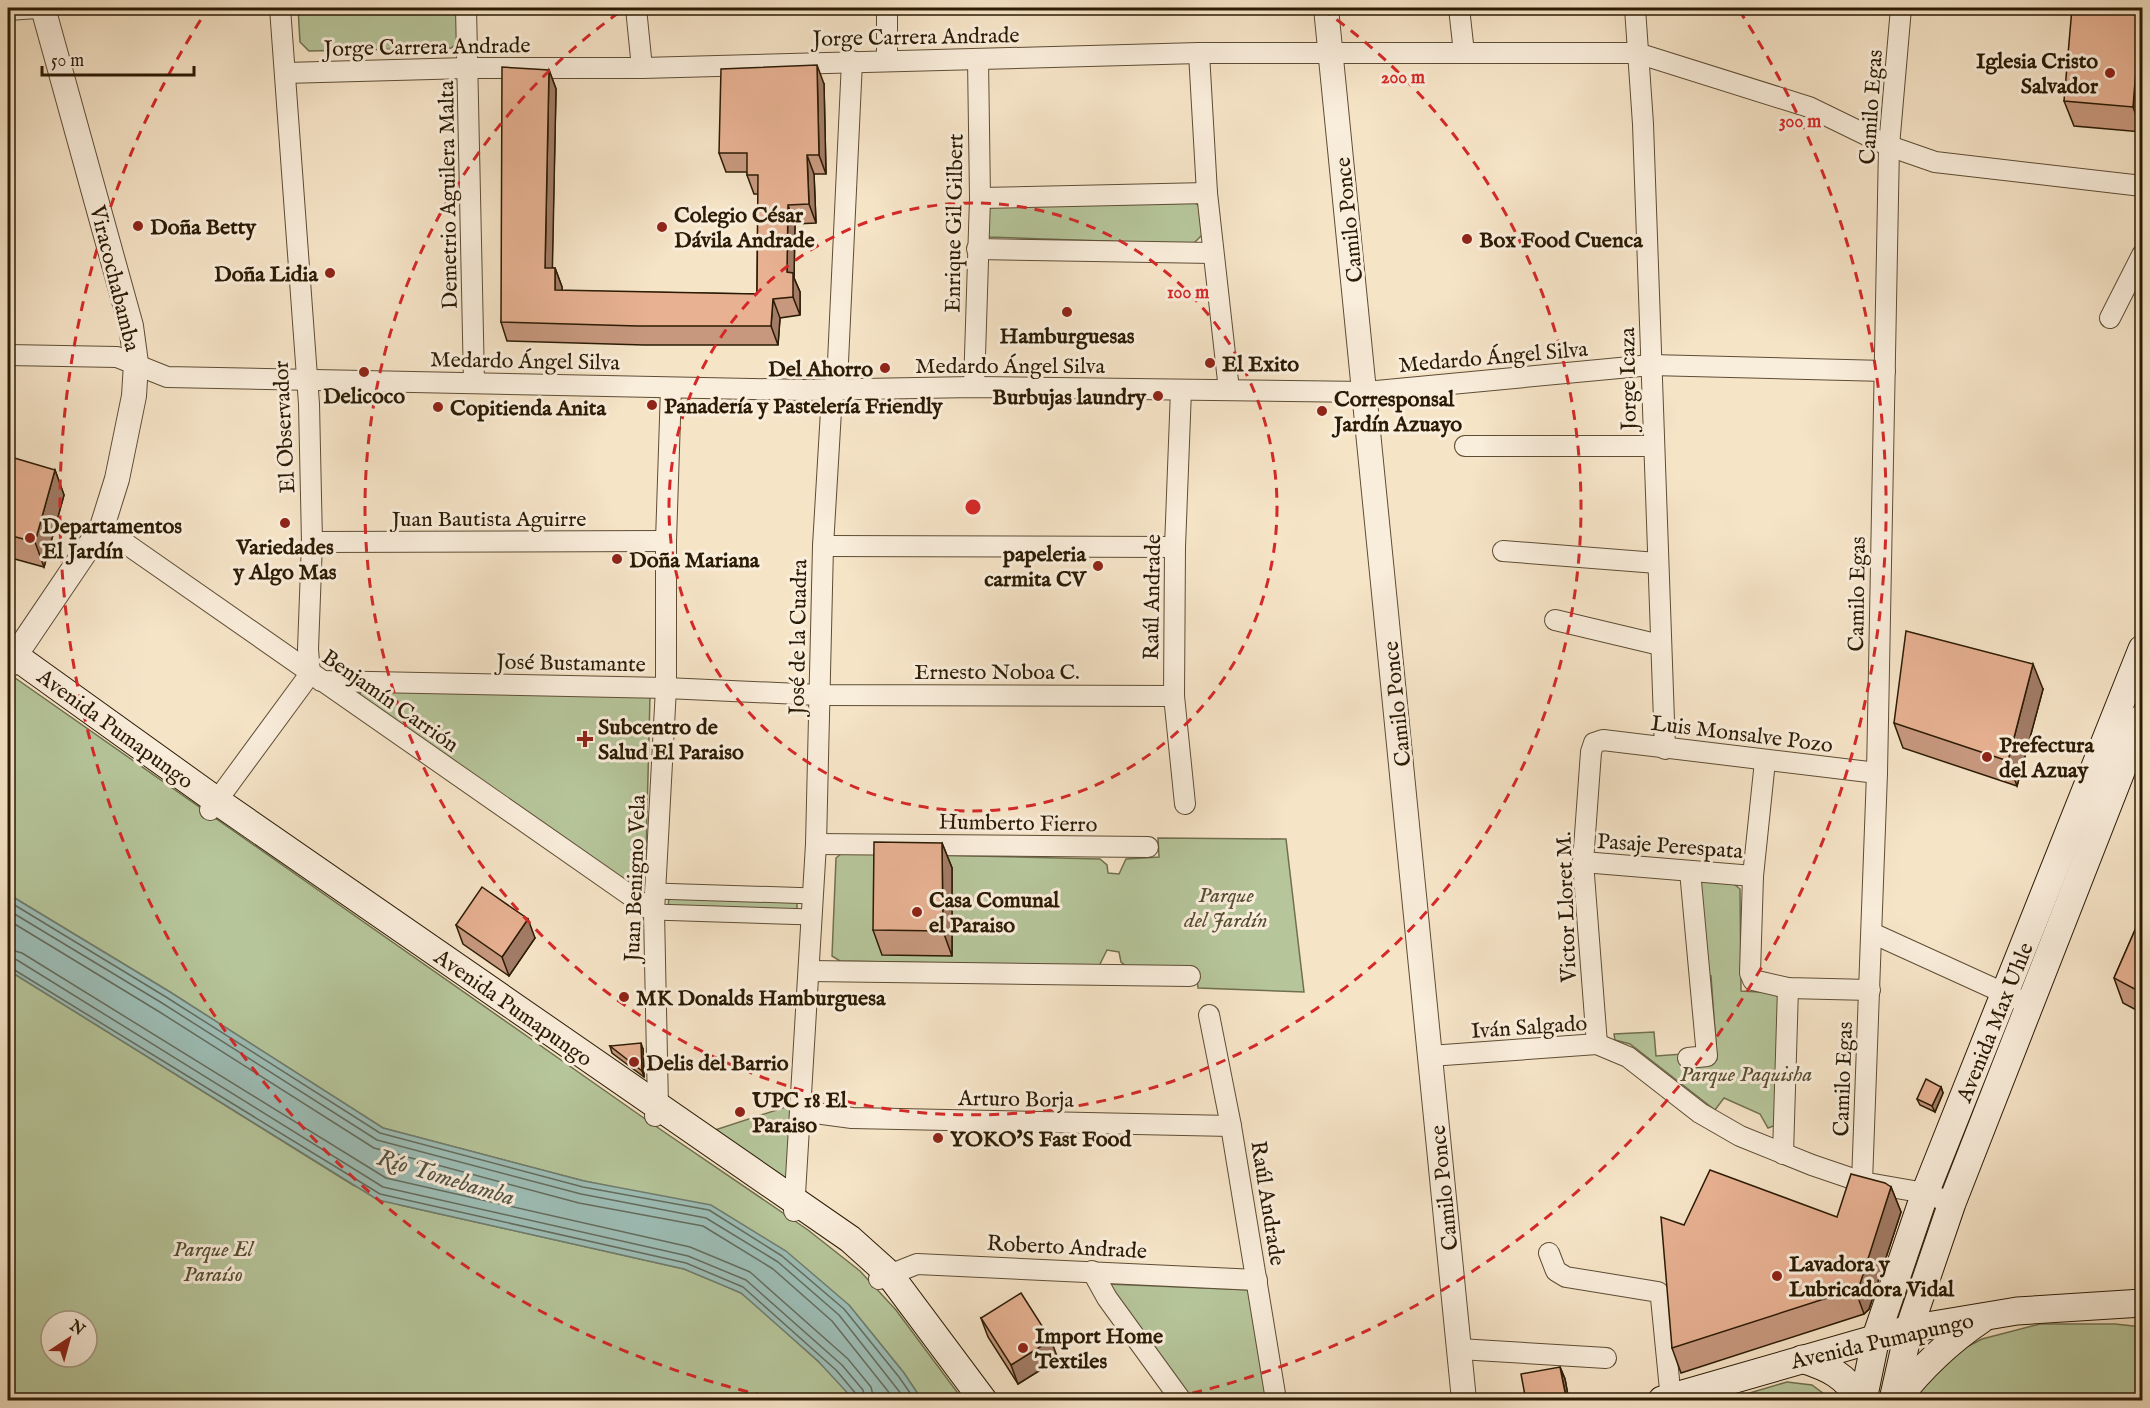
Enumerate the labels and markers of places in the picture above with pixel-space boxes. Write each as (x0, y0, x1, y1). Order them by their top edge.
place label: Iglesia Cristo Salvador (1976, 48, 2099, 101)
marker: Iglesia Cristo Salvador (2103, 66, 2117, 80)
place label: Colegio César Dávila Andrade (674, 202, 815, 255)
place label: Doña Betty (150, 214, 257, 242)
marker: Doña Betty (131, 219, 145, 233)
marker: Colegio César Dávila Andrade (655, 220, 669, 234)
place label: Box Food Cuenca (1479, 227, 1643, 255)
marker: Box Food Cuenca (1460, 232, 1474, 246)
place label: Doña Lidia (214, 261, 318, 289)
marker: Doña Lidia (323, 266, 337, 280)
marker: Hamburguesas (1060, 305, 1074, 319)
place label: Hamburguesas (1000, 323, 1135, 351)
place label: El Exito (1222, 351, 1299, 379)
place label: Del Ahorro (768, 356, 873, 384)
marker: El Exito (1203, 356, 1217, 370)
marker: Del Ahorro (878, 361, 892, 375)
marker: Delicoco (357, 365, 371, 379)
place label: Delicoco (323, 383, 405, 411)
place label: Burbujas laundry (992, 384, 1147, 412)
place label: Corresponsal Jardín Azuayo (1331, 386, 1462, 439)
marker: Burbujas laundry (1151, 389, 1165, 403)
place label: Panadería y Pastelería Friendly (664, 393, 944, 421)
place label: Copitienda Anita (450, 395, 606, 423)
marker: Panadería y Pastelería Friendly (645, 398, 659, 412)
marker: Copitienda Anita (431, 400, 445, 414)
marker: Corresponsal Jardín Azuayo (1315, 404, 1329, 418)
centre of rings (963, 497, 983, 517)
place label: Departamentos El Jardín (42, 513, 182, 566)
marker: Variedades y Algo Mas (278, 516, 292, 530)
marker: Departamentos El Jardín (23, 531, 37, 545)
place label: Variedades y Algo Mas (233, 534, 337, 587)
place label: papeleria carmita CV (984, 541, 1088, 594)
place label: Doña Mariana (629, 547, 760, 575)
marker: Doña Mariana (610, 552, 624, 566)
marker: papeleria carmita CV (1091, 559, 1105, 573)
place label: Subcentro de Salud El Paraiso (598, 714, 744, 767)
marker: Subcentro de Salud El Paraiso (576, 730, 594, 748)
place label: Prefectura del Azuay (1999, 732, 2094, 785)
marker: Prefectura del Azuay (1980, 750, 1994, 764)
place label: Casa Comunal el Paraiso (929, 887, 1060, 940)
marker: Casa Comunal el Paraiso (910, 905, 924, 919)
place label: MK Donalds Hamburguesa (636, 985, 886, 1013)
marker: MK Donalds Hamburguesa (617, 990, 631, 1004)
place label: Delis del Barrio (646, 1050, 789, 1078)
marker: Delis del Barrio (627, 1055, 641, 1069)
place label: UPC 18 El Paraiso (751, 1087, 848, 1140)
marker: UPC 18 El Paraiso (733, 1105, 747, 1119)
place label: YOKO'S Fast Food (950, 1126, 1132, 1154)
marker: YOKO'S Fast Food (931, 1131, 945, 1145)
place label: Lavadora y Lubricadora Vidal (1789, 1251, 1955, 1304)
marker: Lavadora y Lubricadora Vidal (1770, 1269, 1784, 1283)
place label: Import Home Textiles (1034, 1323, 1163, 1376)
marker: Import Home Textiles (1016, 1341, 1030, 1355)

